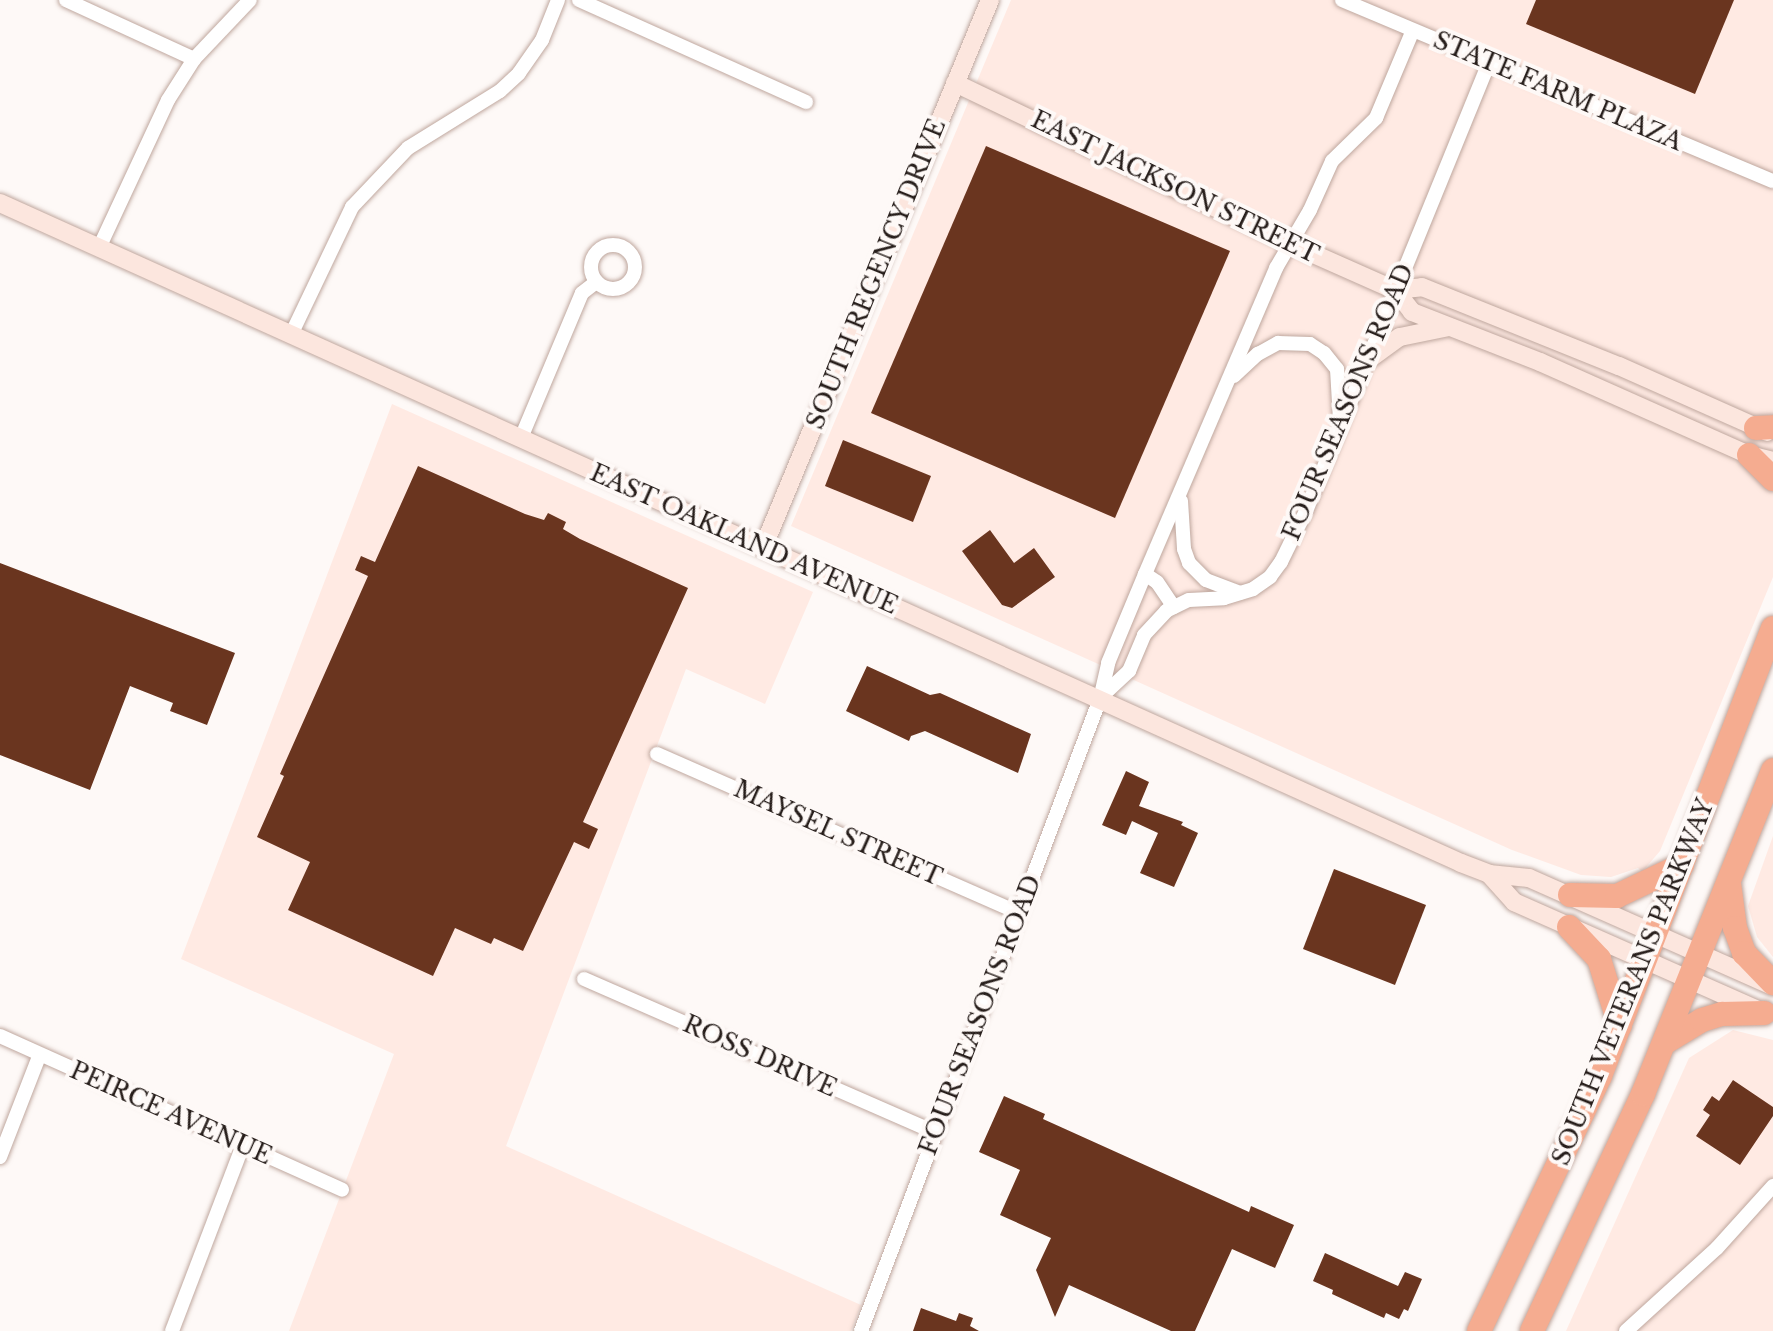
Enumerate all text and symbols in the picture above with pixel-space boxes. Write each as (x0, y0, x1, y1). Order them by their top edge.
street label: STATE FARM PLAZA (1429, 25, 1687, 157)
street label: EAST JACKSON STREET (1026, 105, 1324, 269)
street label: SOUTH REGENCY DRIVE (800, 114, 952, 434)
street label: FOUR SEASONS ROAD (1276, 259, 1420, 545)
street label: EAST OAKLAND AVENUE (585, 458, 903, 620)
street label: MAYSEL STREET (729, 774, 947, 892)
street label: SOUTH VETERANS PARKWAY (1546, 794, 1720, 1170)
street label: FOUR SEASONS ROAD (913, 871, 1047, 1159)
street label: ROSS DRIVE (679, 1009, 841, 1103)
street label: PEIRCE AVENUE (65, 1055, 277, 1171)

